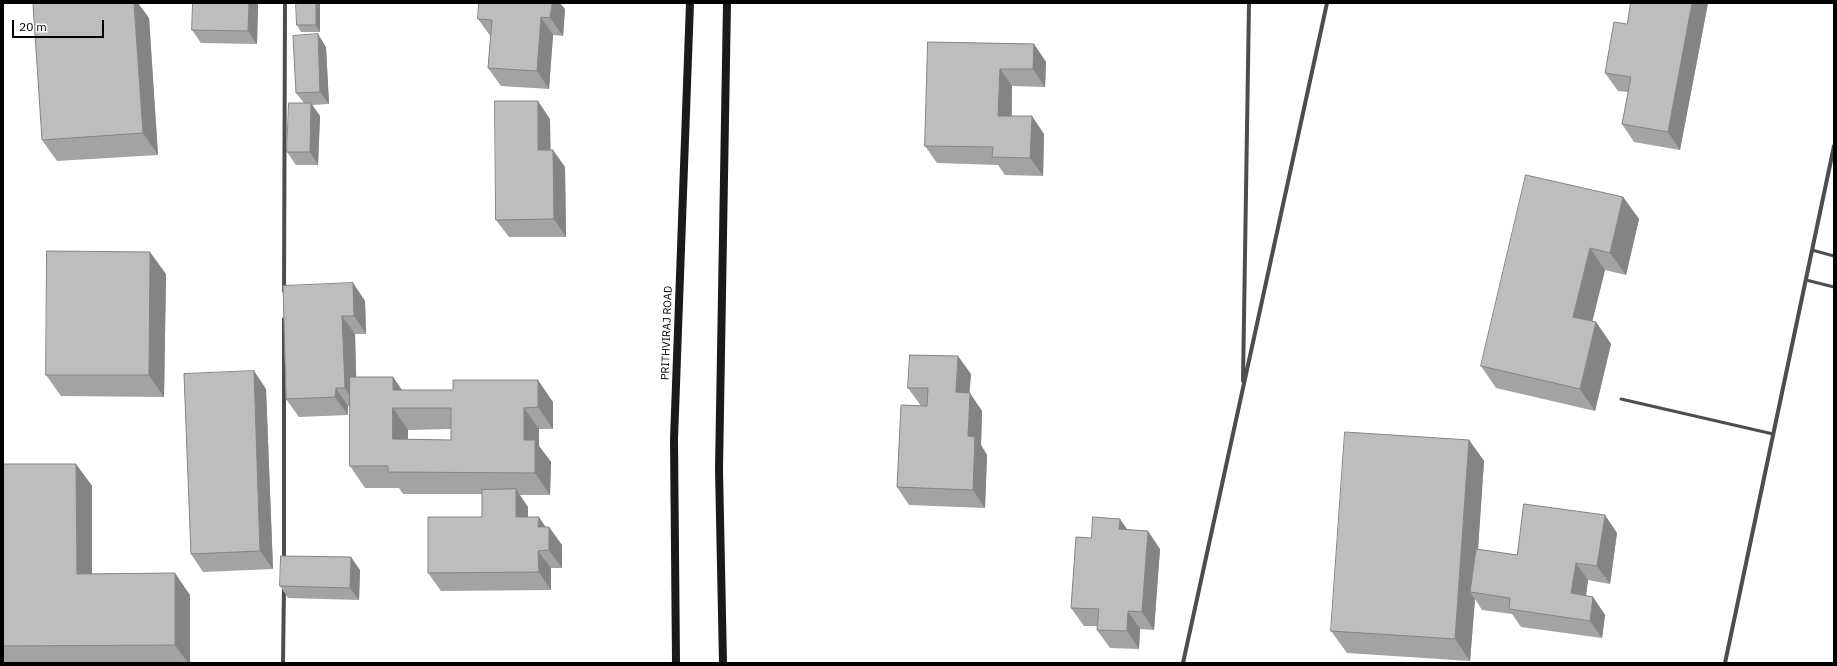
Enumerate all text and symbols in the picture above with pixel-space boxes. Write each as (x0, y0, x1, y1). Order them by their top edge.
scale bar (14, 12, 106, 38)
text: 20 m (19, 19, 47, 34)
street label: PRITHVIRAJ ROAD (659, 286, 675, 380)

